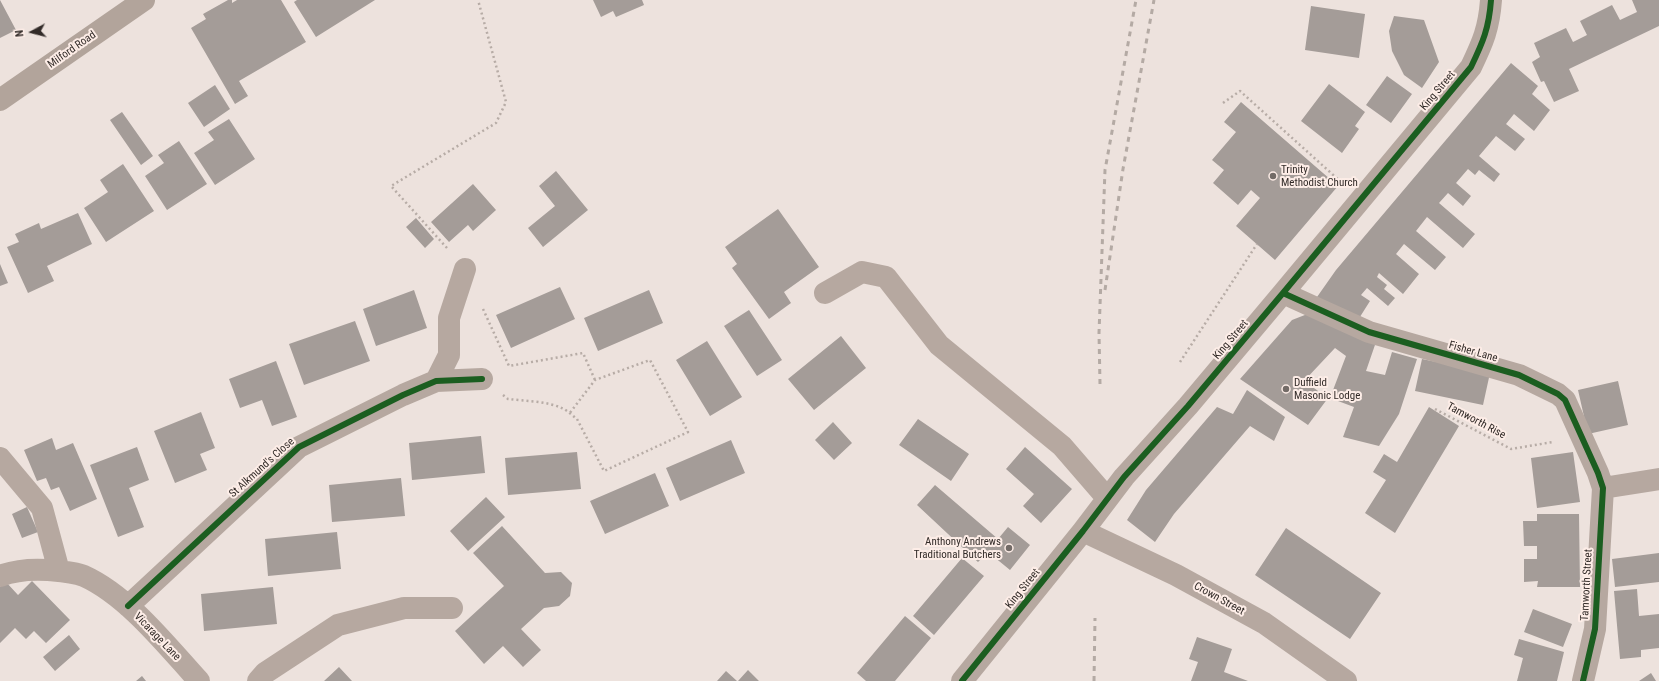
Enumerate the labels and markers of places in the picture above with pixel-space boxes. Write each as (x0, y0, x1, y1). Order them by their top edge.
place label: Trinity Methodist Church (1281, 163, 1358, 189)
marker: Trinity Methodist Church (1268, 171, 1278, 181)
place label: Duffield Masonic Lodge (1294, 376, 1360, 402)
marker: Duffield Masonic Lodge (1281, 384, 1291, 394)
place label: Anthony Andrews Traditional Butchers (914, 535, 1001, 561)
marker: Anthony Andrews Traditional Butchers (1004, 543, 1014, 553)

